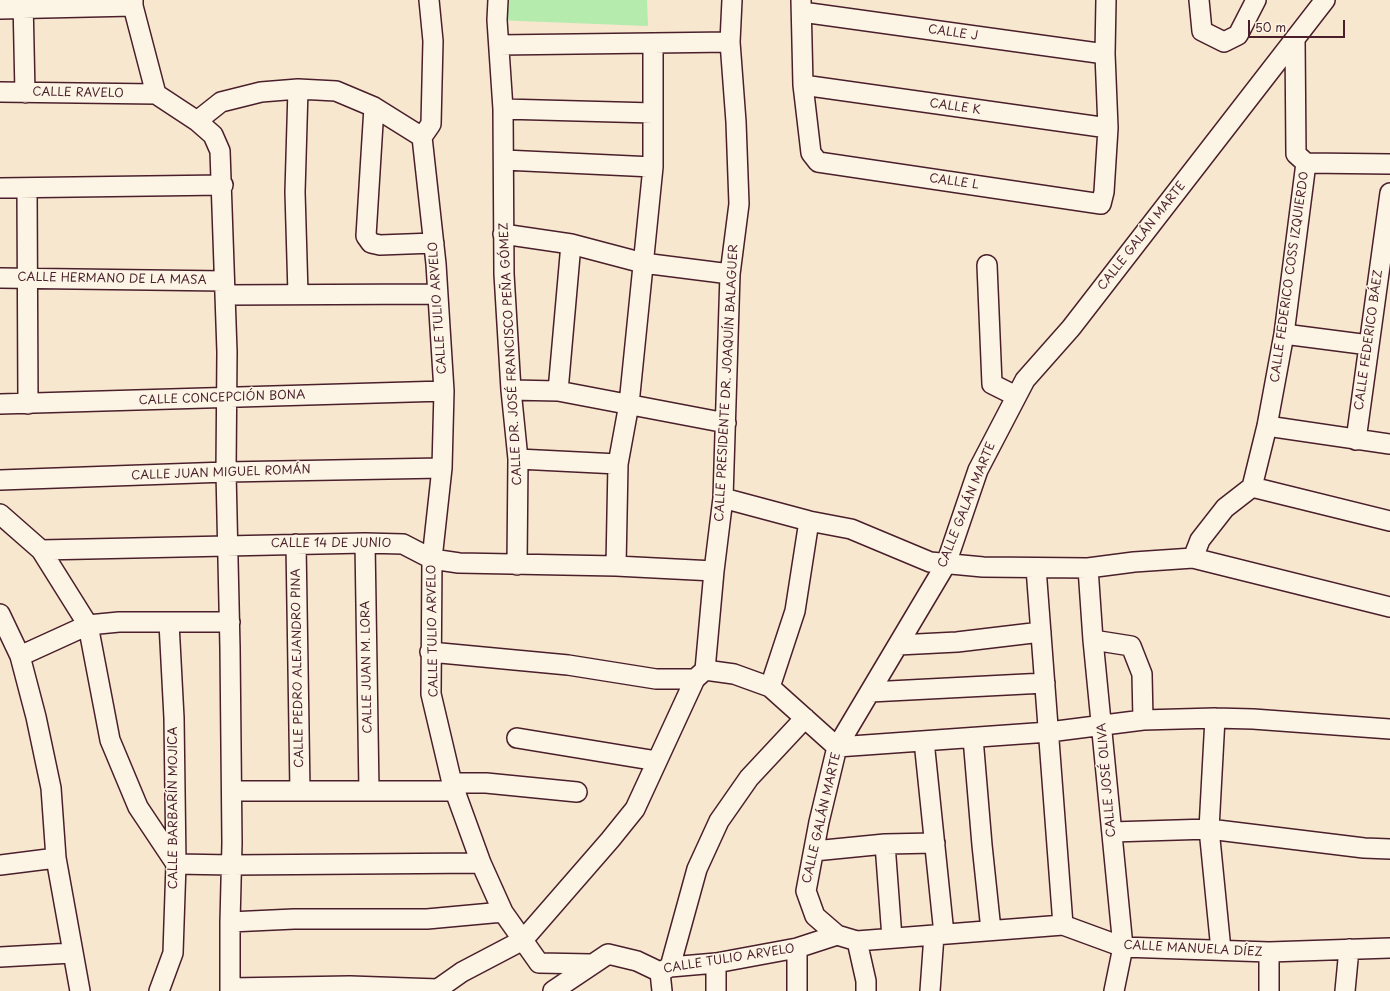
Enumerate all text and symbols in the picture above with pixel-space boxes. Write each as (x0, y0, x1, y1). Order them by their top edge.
scale bar (1250, 12, 1347, 38)
text: 50 m (1255, 18, 1286, 36)
street label: CALLE J (927, 22, 979, 44)
street label: CALLE RAVELO (32, 85, 124, 101)
street label: CALLE K (929, 96, 981, 118)
street label: CALLE L (928, 171, 980, 193)
street label: CALLE FEDERICO COSS IZQUIERDO (1268, 171, 1312, 383)
street label: CALLE GALÁN MARTE (1095, 179, 1189, 293)
street label: CALLE DR. JOSÉ FRANCISCO PEÑA GÓMEZ (497, 222, 525, 486)
street label: CALLE TULIO ARVELO (426, 241, 450, 375)
street label: CALLE PRESIDENTE DR. JOAQUÍN BALAGUER (713, 244, 741, 522)
street label: CALLE FEDERICO BÁEZ (1352, 269, 1386, 411)
street label: CALLE HERMANO DE LA MASA (17, 270, 207, 288)
street label: CALLE CONCEPCIÓN BONA (139, 388, 305, 408)
street label: CALLE GALÁN MARTE (935, 440, 999, 570)
street label: CALLE JUAN MIGUEL ROMÁN (131, 463, 311, 483)
street label: CALLE 14 DE JUNIO (271, 537, 391, 551)
street label: CALLE TULIO ARVELO (425, 564, 441, 698)
street label: CALLE PEDRO ALEJANDRO PINA (289, 568, 307, 768)
street label: CALLE JUAN M. LORA (359, 600, 375, 734)
street label: CALLE JOSÉ OLIVA (1095, 722, 1119, 838)
street label: CALLE BARBARÍN MOJICA (167, 727, 181, 889)
street label: CALLE GALÁN MARTE (800, 751, 844, 885)
street label: CALLE MANUELA DÍEZ (1123, 938, 1263, 960)
street label: CALLE TULIO ARVELO (662, 942, 796, 976)

